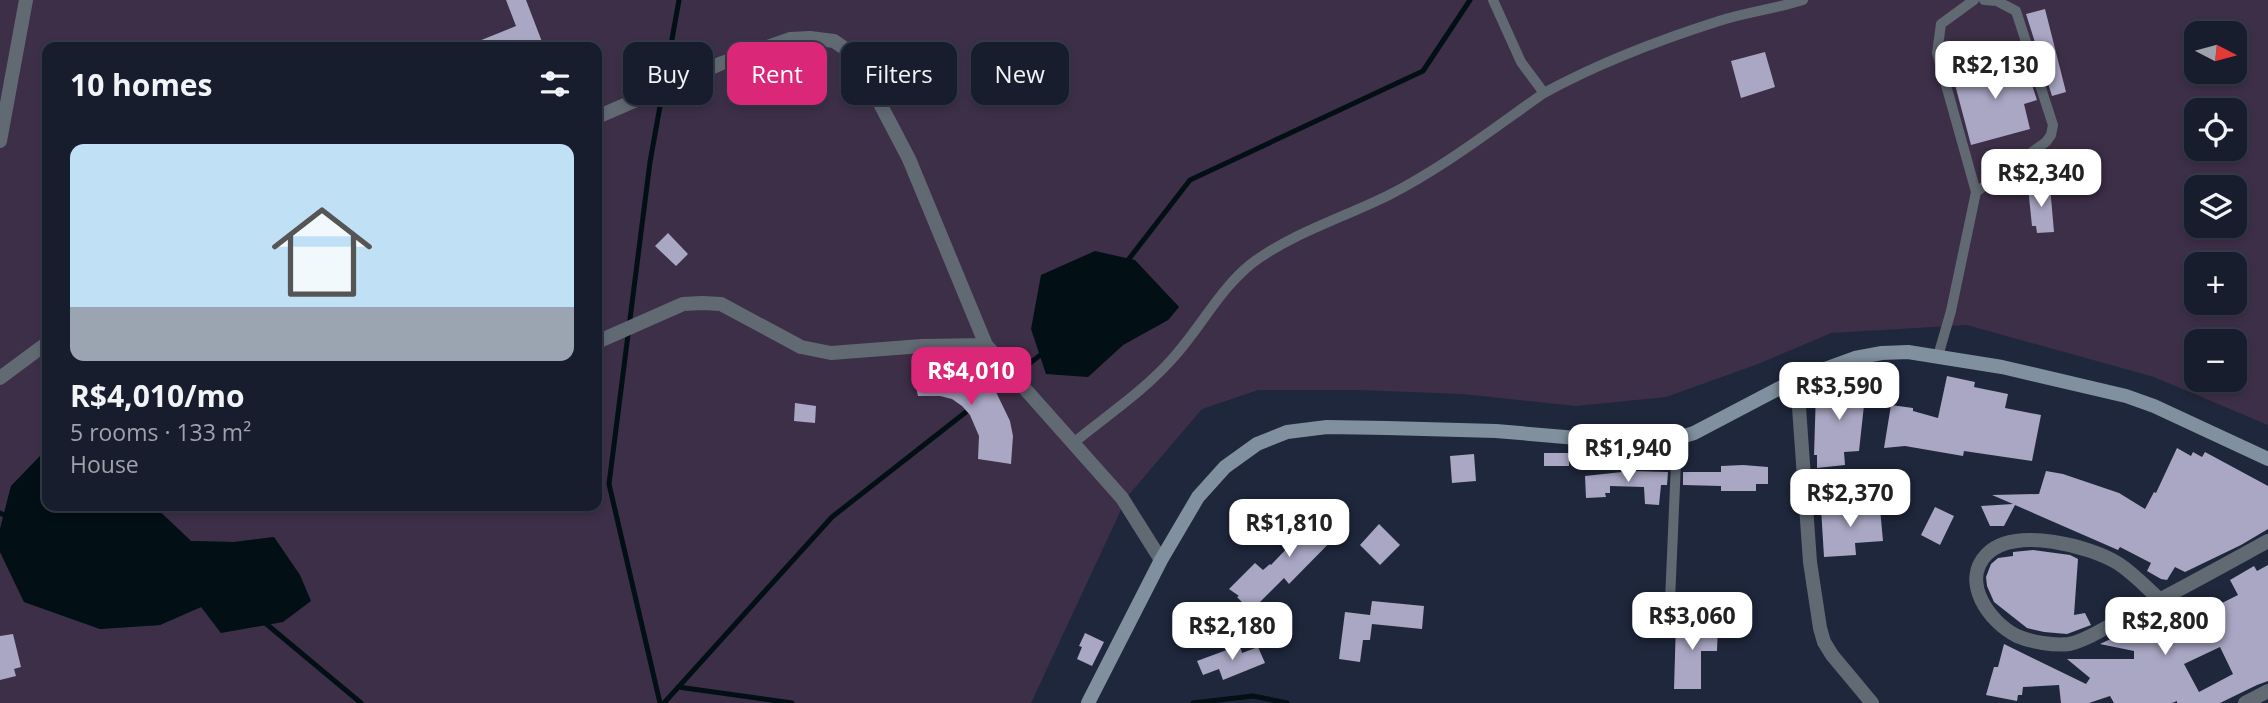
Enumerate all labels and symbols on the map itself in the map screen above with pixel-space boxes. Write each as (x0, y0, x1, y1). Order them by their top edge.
north arrow (2184, 21, 2247, 84)
pin: R$2,130 (1930, 42, 2060, 101)
pin: R$2,340 (1976, 150, 2106, 209)
pin: R$4,010 (906, 348, 1036, 407)
pin: R$3,590 (1774, 362, 1904, 422)
pin: R$1,940 (1563, 424, 1693, 484)
pin: R$2,370 (1785, 470, 1915, 529)
pin: R$1,810 (1224, 500, 1354, 559)
pin: R$3,060 (1627, 592, 1757, 652)
pin: R$2,800 (2100, 598, 2230, 657)
pin: R$2,180 (1167, 602, 1297, 662)

